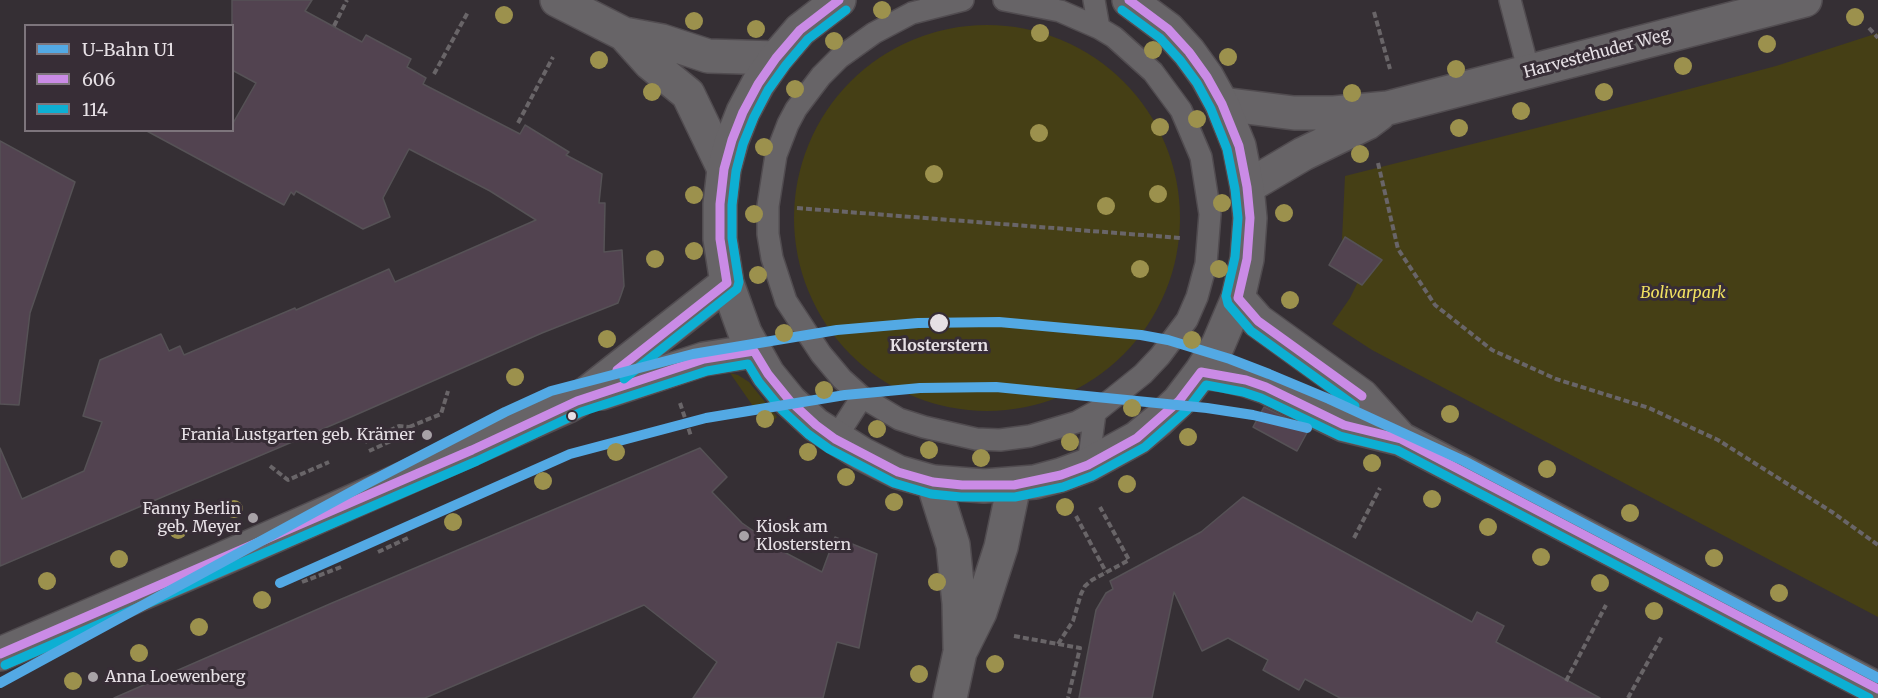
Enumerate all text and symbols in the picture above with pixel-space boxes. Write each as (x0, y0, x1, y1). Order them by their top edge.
legend (24, 24, 234, 132)
street label: Harvestehuder Weg (1522, 25, 1672, 83)
text: U-Bahn U1 (82, 38, 175, 61)
text: 606 (82, 68, 115, 91)
text: 114 (82, 98, 108, 121)
park label: Bolivarpark (1640, 283, 1726, 303)
marker: Klosterstern (928, 312, 950, 334)
place label: Klosterstern (890, 336, 988, 356)
unlabelled marker (566, 410, 578, 422)
place label: Frania Lustgarten geb. Krämer (181, 425, 415, 445)
marker: Frania Lustgarten geb. Krämer (420, 428, 434, 442)
place label: Fanny Berlin geb. Meyer (142, 499, 241, 537)
marker: Fanny Berlin geb. Meyer (246, 511, 260, 525)
place label: Kiosk am Klosterstern (756, 517, 851, 555)
marker: Kiosk am Klosterstern (737, 529, 751, 543)
place label: Anna Loewenberg (105, 667, 245, 687)
marker: Anna Loewenberg (86, 670, 100, 684)

